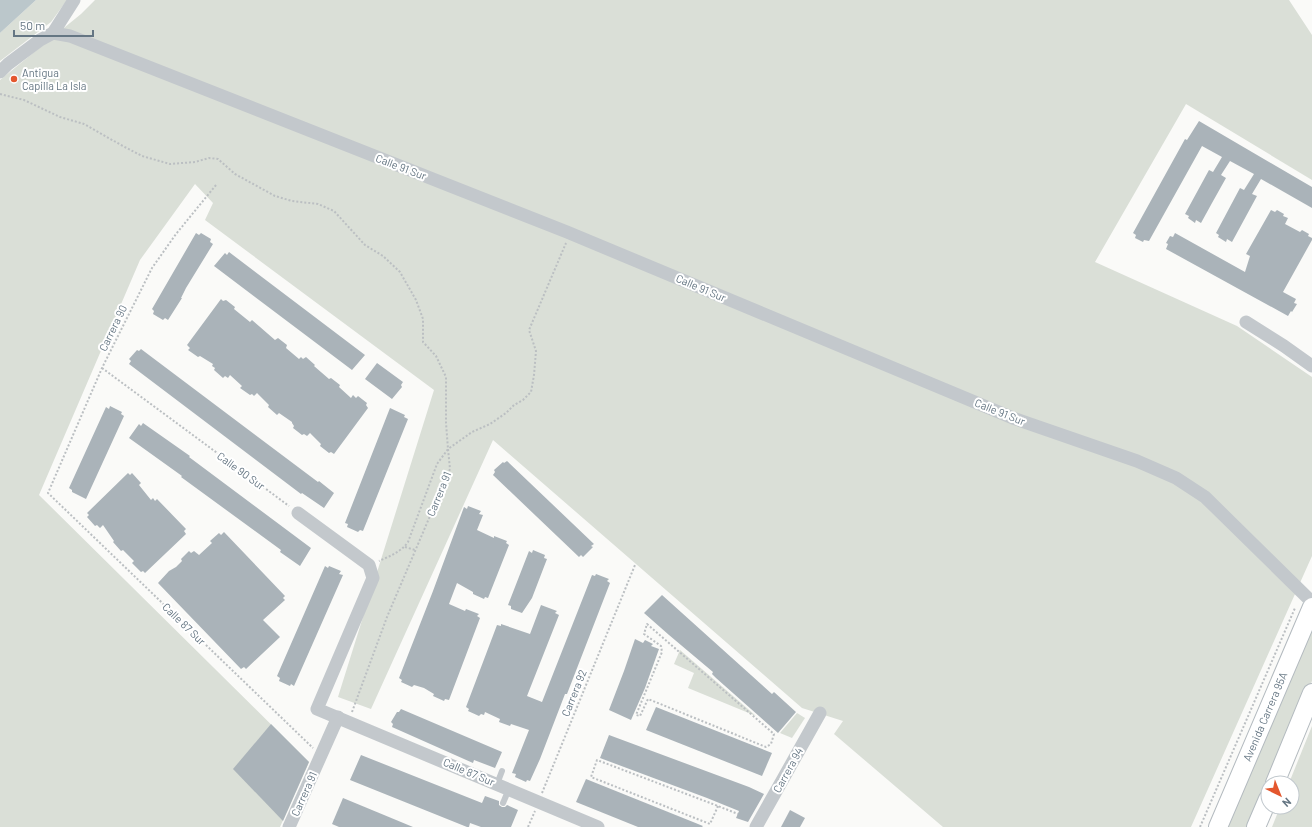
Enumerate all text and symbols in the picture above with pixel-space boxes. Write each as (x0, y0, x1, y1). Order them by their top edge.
scale bar (14, 12, 93, 38)
text: 50 m (20, 18, 45, 32)
place label: Antigua Capilla La Isla (22, 66, 86, 92)
marker: Antigua Capilla La Isla (9, 74, 19, 84)
street label: Calle 91 Sur (374, 151, 428, 182)
street label: Calle 91 Sur (674, 271, 728, 304)
street label: Carrera 90 (96, 303, 129, 353)
street label: Calle 91 Sur (973, 396, 1027, 428)
street label: Calle 90 Sur (215, 449, 268, 492)
street label: Carrera 91 (424, 469, 453, 518)
street label: Calle 87 Sur (160, 600, 209, 647)
street label: Carrera 92 (558, 667, 589, 718)
street label: Avenida Carrera 95A (1240, 670, 1290, 763)
street label: Carrera 94 (770, 745, 805, 795)
street label: Calle 87 Sur (441, 755, 497, 788)
street label: Carrera 91 (288, 770, 319, 818)
north arrow (1260, 775, 1300, 815)
text: N (1280, 795, 1294, 810)

